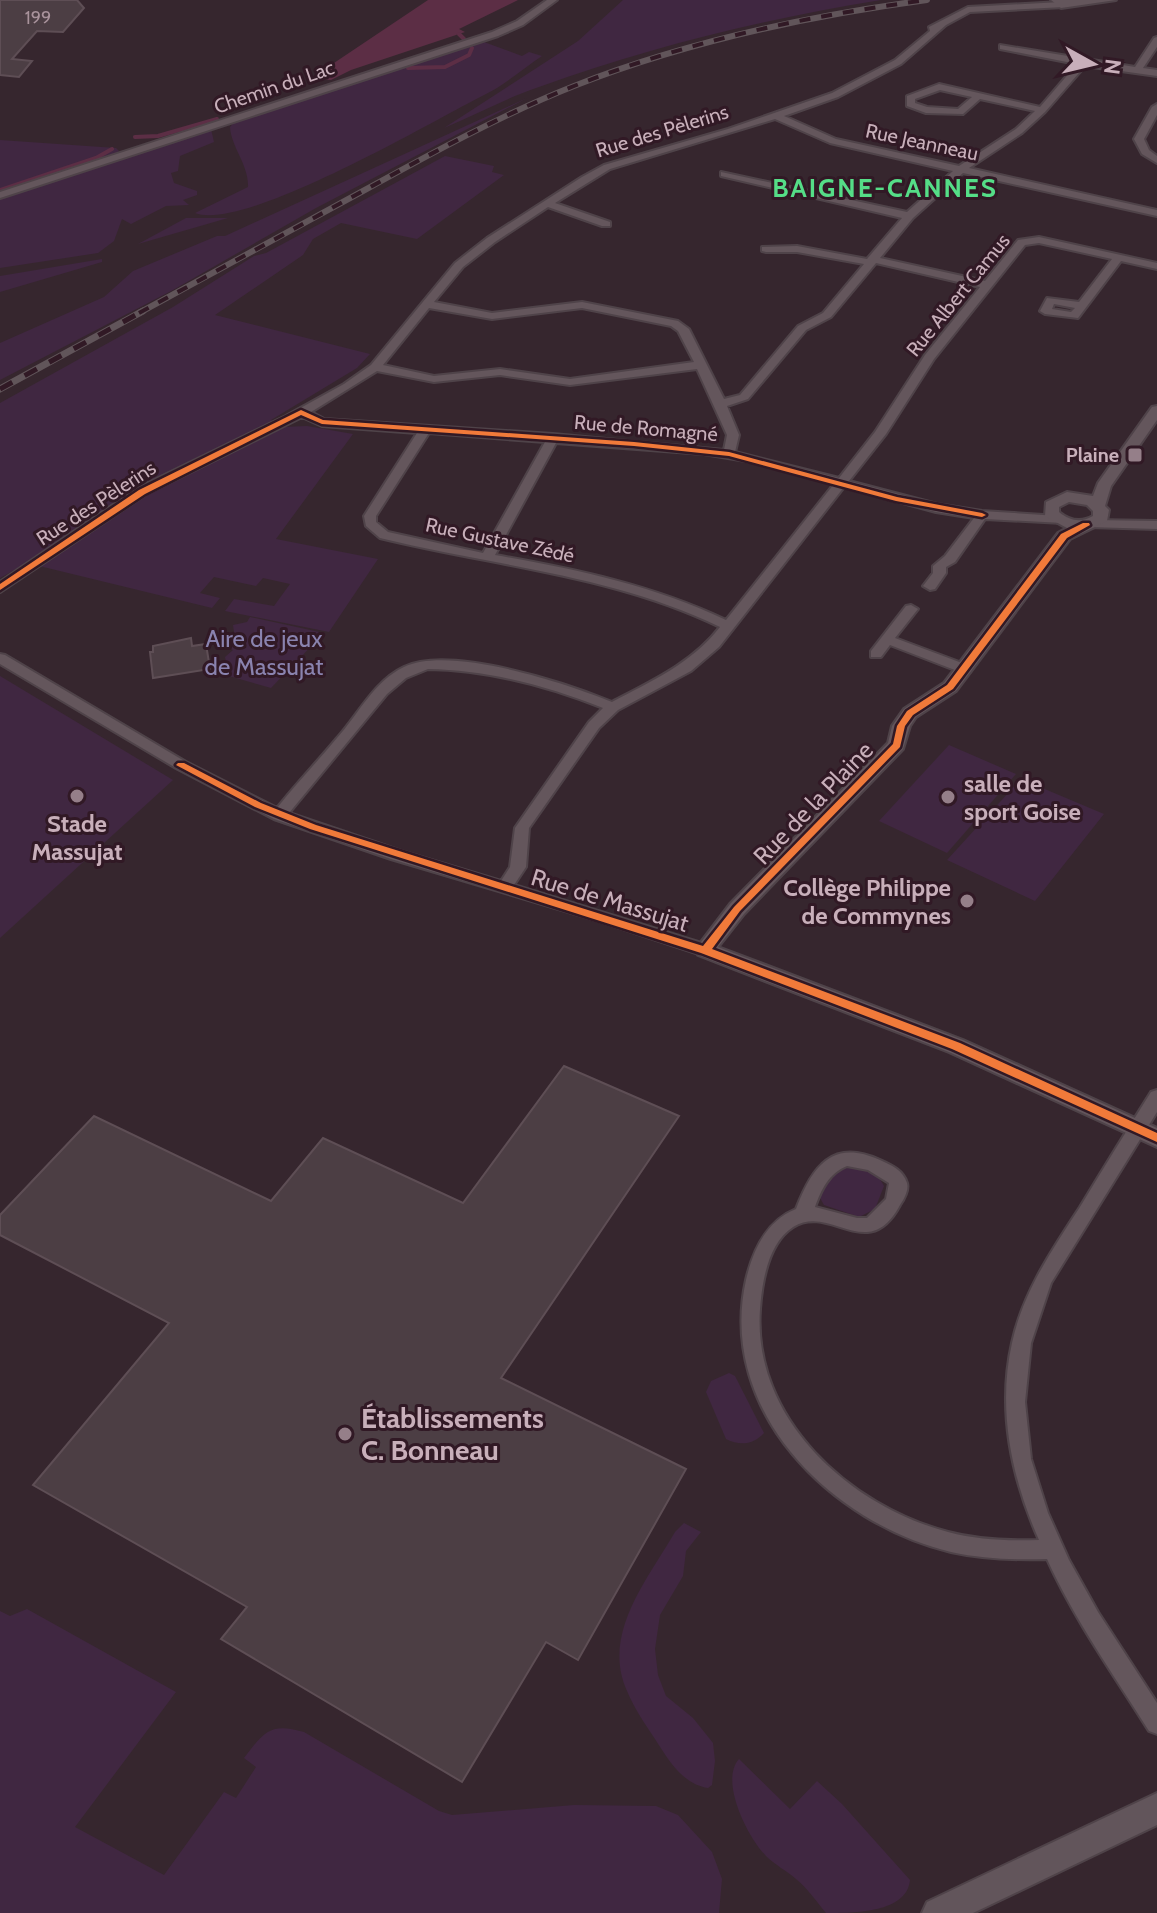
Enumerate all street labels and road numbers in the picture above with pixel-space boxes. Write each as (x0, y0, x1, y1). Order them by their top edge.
street label: Chemin du Lac (211, 55, 337, 119)
street label: Rue des Pèlerins (593, 99, 731, 163)
street label: Rue Jeanneau (864, 118, 980, 166)
street label: Rue Albert Camus (901, 229, 1015, 361)
street label: Rue de Romagné (573, 410, 719, 446)
street label: Rue des Pèlerins (32, 456, 160, 550)
street label: Rue Gustave Zédé (423, 513, 577, 567)
street label: Rue de la Plaine (747, 736, 879, 870)
street label: Rue de Massujat (528, 862, 692, 938)

